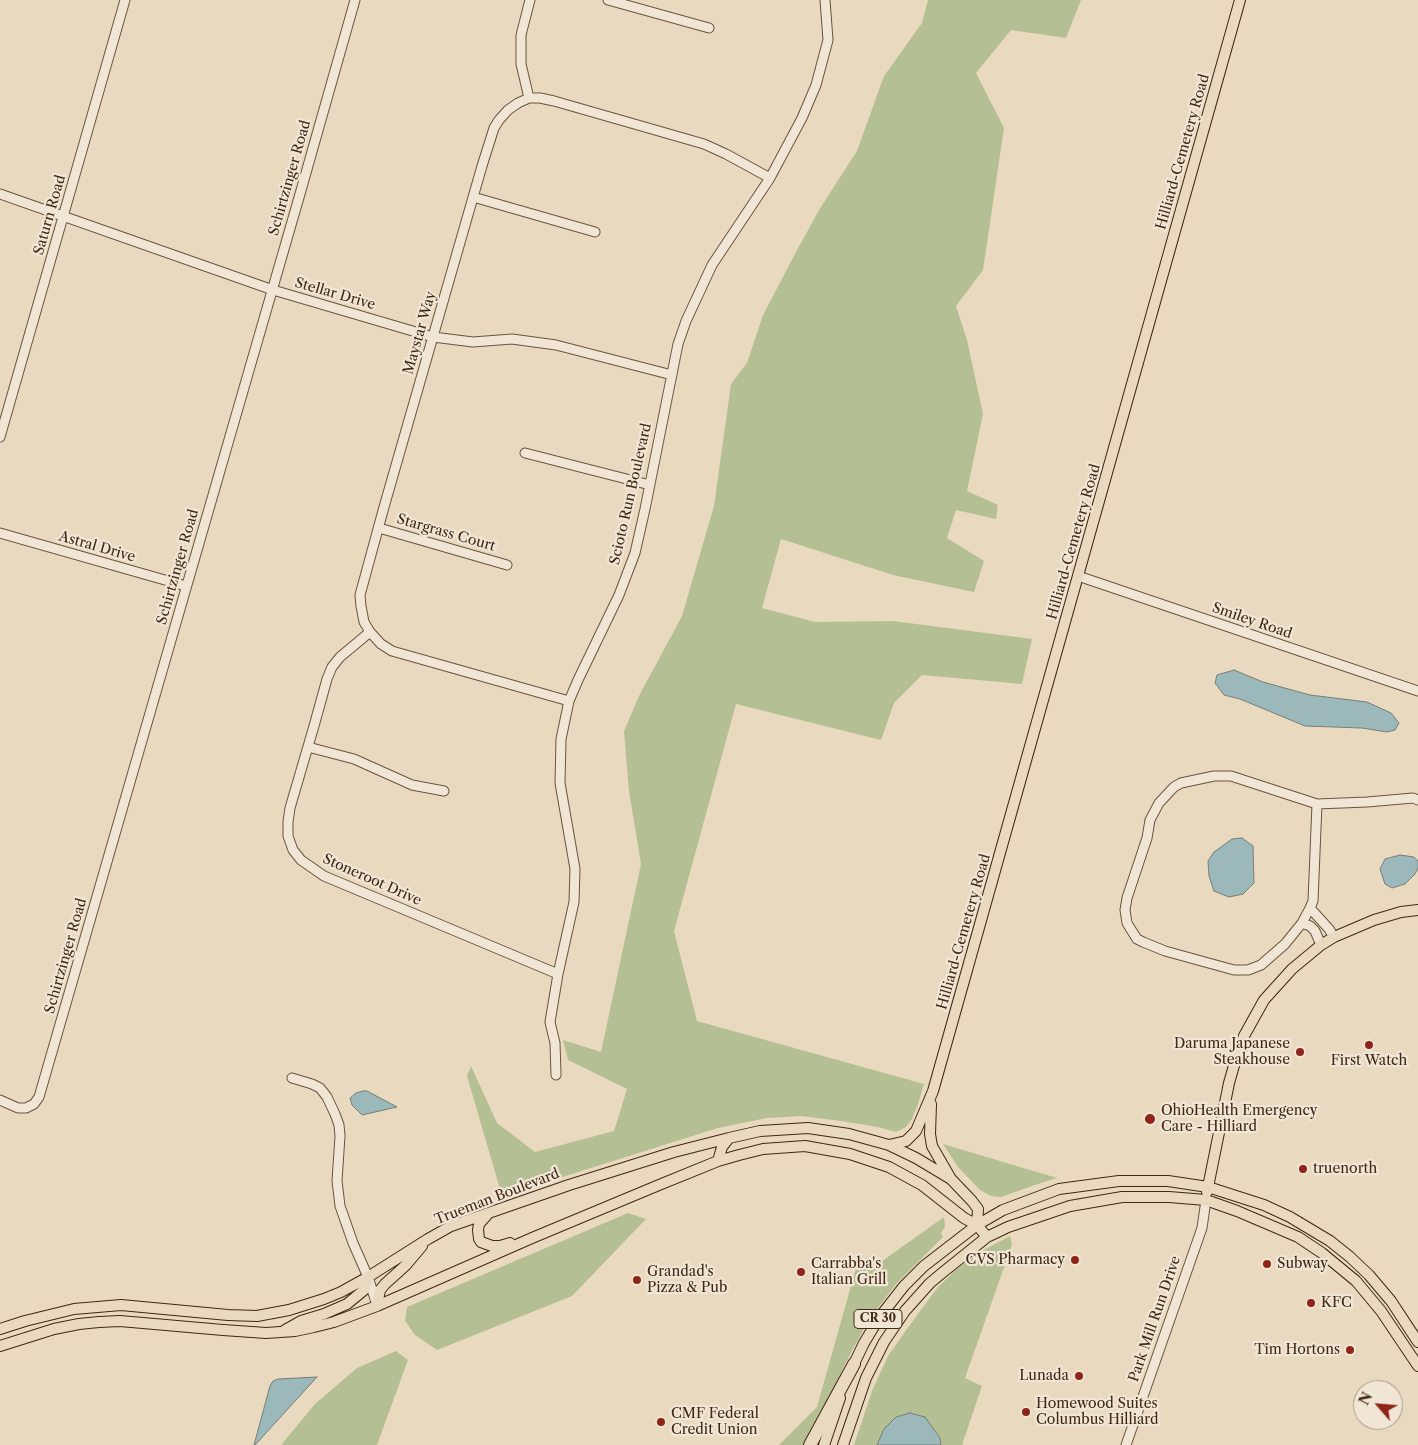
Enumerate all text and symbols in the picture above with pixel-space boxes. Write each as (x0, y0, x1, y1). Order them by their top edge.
street label: Hilliard-Cemetery Road (1153, 72, 1213, 232)
street label: Schirtzinger Road (265, 118, 315, 238)
street label: Saturn Road (31, 173, 69, 257)
street label: Stellar Drive (293, 275, 377, 313)
street label: Maystar Way (400, 290, 440, 376)
street label: Scioto Run Boulevard (607, 422, 655, 566)
street label: Hilliard-Cemetery Road (1044, 462, 1104, 622)
street label: Schirtzinger Road (153, 507, 203, 627)
street label: Stargrass Court (395, 511, 497, 555)
street label: Astral Drive (57, 528, 137, 566)
street label: Smiley Road (1210, 599, 1294, 643)
street label: Stoneroot Drive (320, 851, 424, 909)
street label: Hilliard-Cemetery Road (934, 852, 994, 1012)
street label: Schirtzinger Road (41, 896, 91, 1016)
place label: Daruma Japanese Steakhouse (1174, 1036, 1290, 1068)
marker: First Watch (1363, 1039, 1375, 1051)
marker: Daruma Japanese Steakhouse (1294, 1046, 1306, 1058)
place label: First Watch (1331, 1053, 1407, 1069)
place label: OhioHealth Emergency Care - Hilliard (1161, 1103, 1318, 1136)
marker: OhioHealth Emergency Care - Hilliard (1143, 1112, 1157, 1126)
place label: truenorth (1313, 1161, 1377, 1177)
marker: truenorth (1297, 1163, 1309, 1175)
street label: Trueman Boulevard (432, 1165, 562, 1229)
place label: CVS Pharmacy (966, 1252, 1065, 1268)
marker: CVS Pharmacy (1069, 1254, 1081, 1266)
street label: Park Mill Run Drive (1126, 1254, 1184, 1384)
place label: Carrabba's Italian Grill (811, 1256, 886, 1288)
place label: Subway (1277, 1256, 1328, 1272)
marker: Subway (1261, 1258, 1273, 1270)
place label: Grandad's Pizza & Pub (647, 1264, 727, 1296)
marker: Carrabba's Italian Grill (795, 1266, 807, 1278)
marker: Grandad's Pizza & Pub (631, 1274, 643, 1286)
place label: KFC (1321, 1295, 1352, 1311)
marker: KFC (1305, 1297, 1317, 1309)
road number: CR 30 (854, 1310, 902, 1328)
place label: Tim Hortons (1254, 1342, 1340, 1358)
marker: Tim Hortons (1344, 1344, 1356, 1356)
place label: Lunada (1019, 1368, 1069, 1384)
marker: Lunada (1073, 1370, 1085, 1382)
north arrow (1353, 1380, 1403, 1430)
text: N (1355, 1389, 1376, 1408)
place label: Homewood Suites Columbus Hilliard (1036, 1396, 1159, 1428)
place label: CMF Federal Credit Union (671, 1406, 759, 1438)
marker: Homewood Suites Columbus Hilliard (1020, 1406, 1032, 1418)
marker: CMF Federal Credit Union (655, 1416, 667, 1428)

